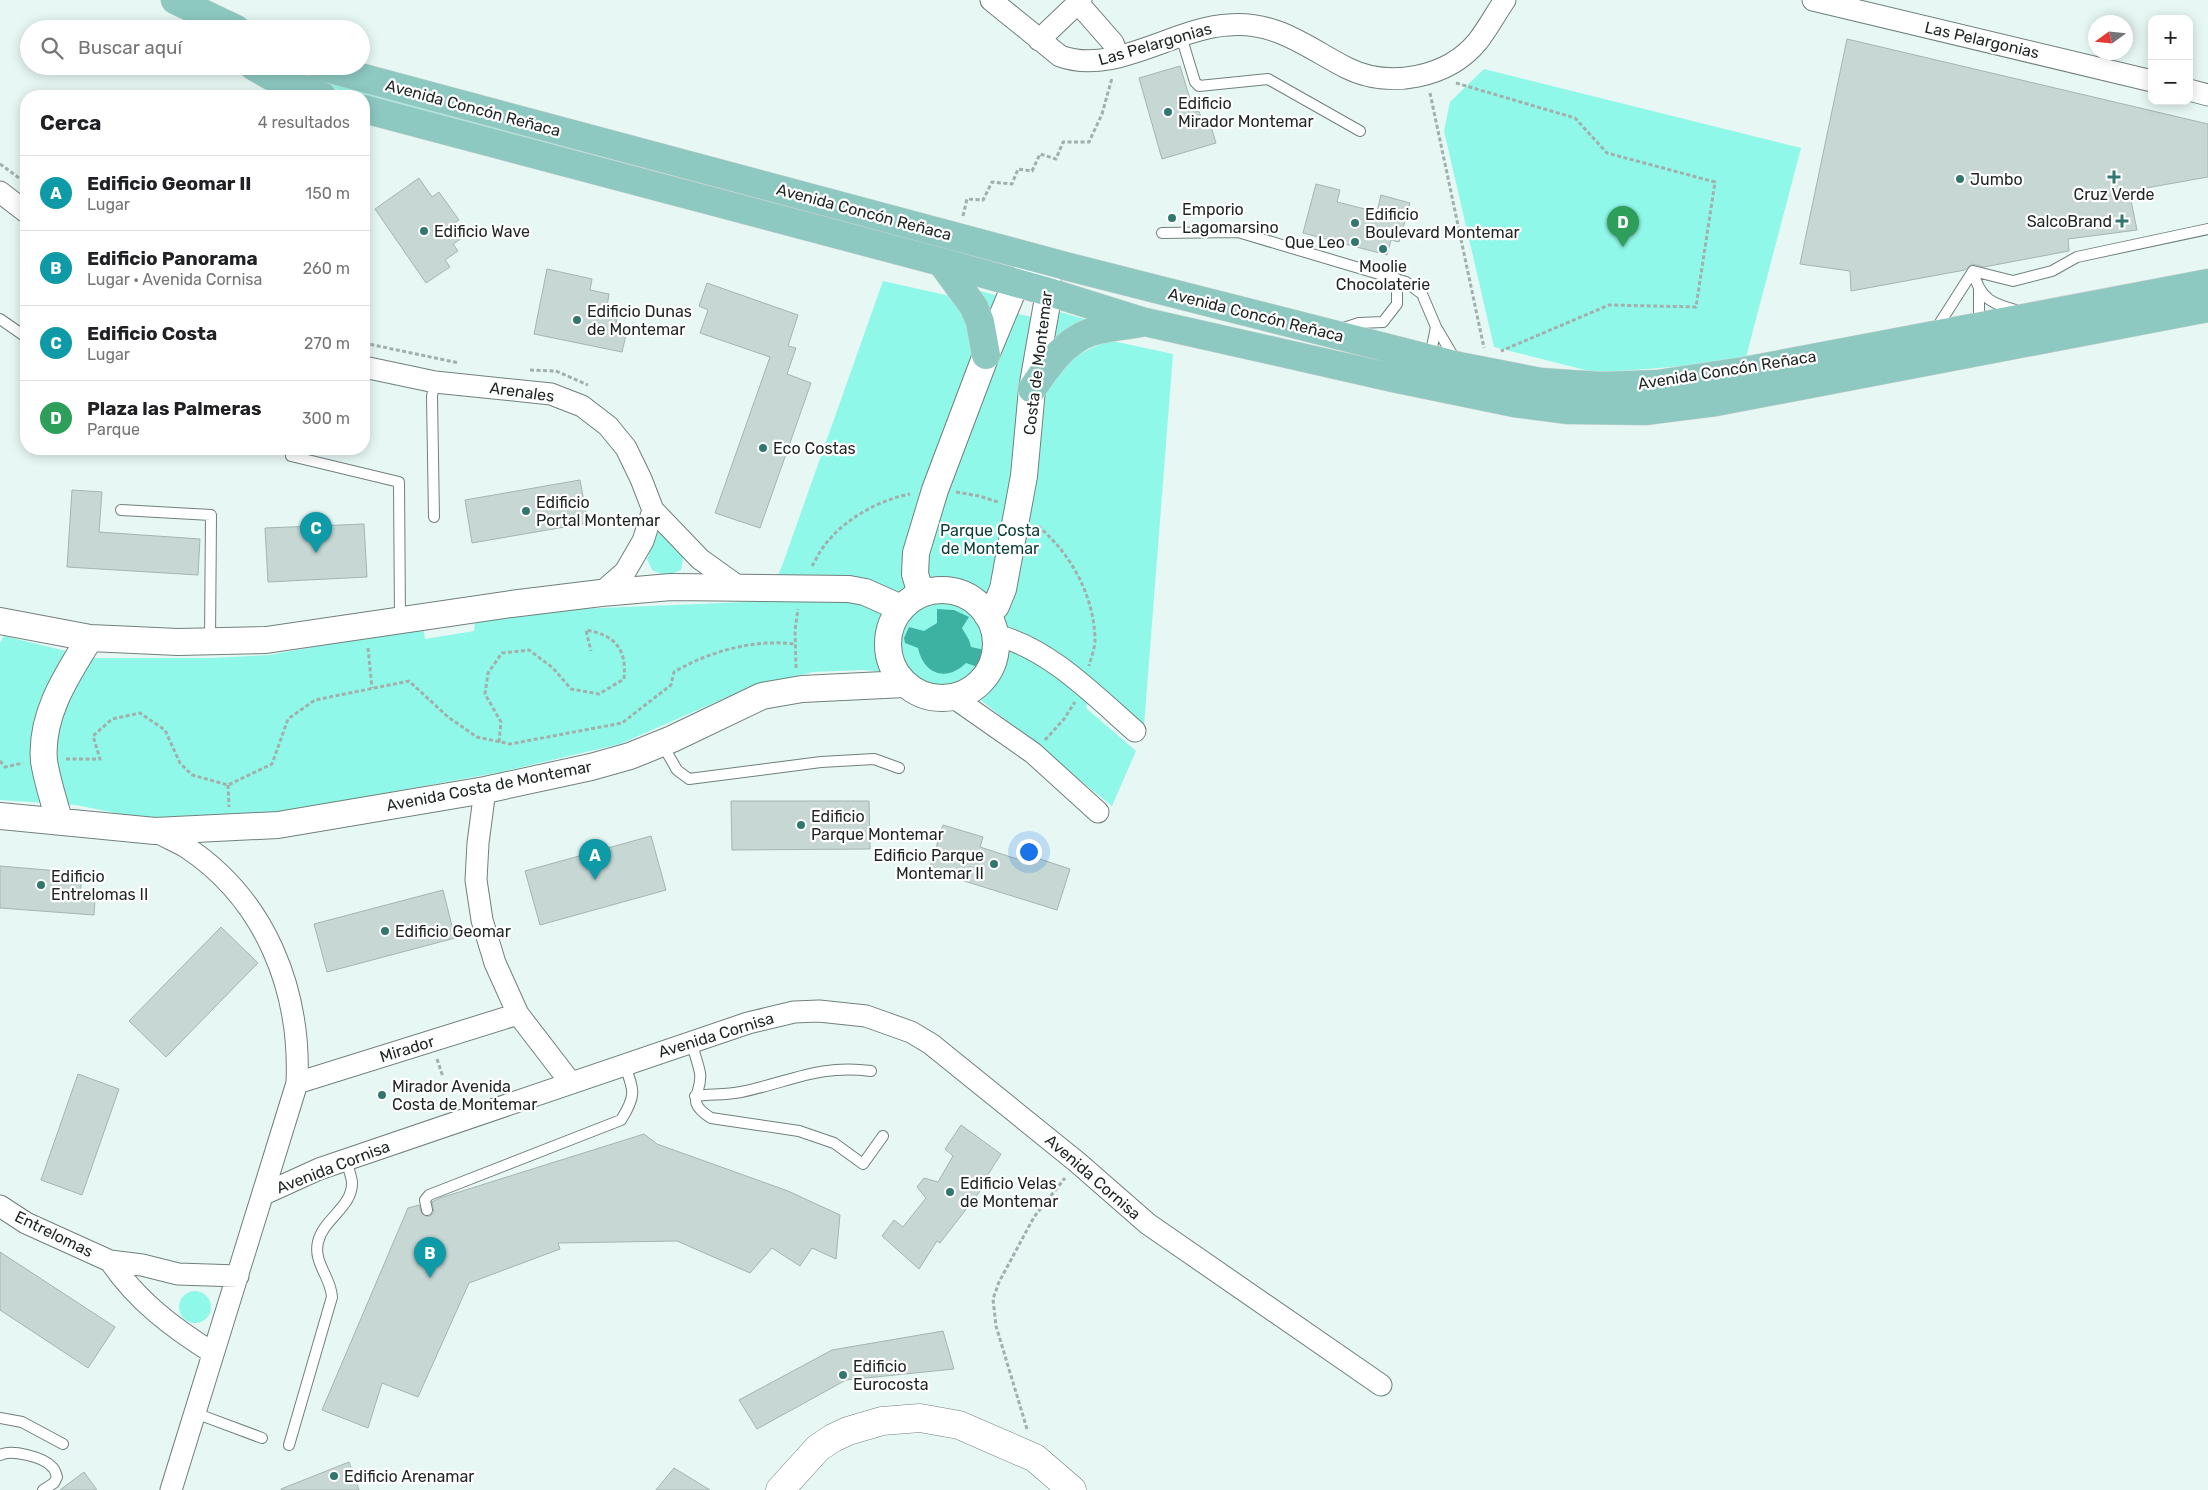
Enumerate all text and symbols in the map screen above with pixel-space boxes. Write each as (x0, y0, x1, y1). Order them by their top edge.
north arrow (2088, 15, 2133, 60)
map controls (2148, 15, 2193, 105)
button: + (2148, 15, 2193, 60)
street label: Las Pelargonias (1923, 18, 2041, 62)
street label: Las Pelargonias (1096, 19, 1214, 69)
search box (20, 20, 370, 75)
icon: search (38, 34, 66, 62)
text: Buscar aquí (78, 36, 182, 59)
button: − (2148, 60, 2193, 105)
street label: Avenida Concón Reñaca (383, 75, 563, 141)
place label: Edificio Mirador Montemar (1178, 94, 1314, 131)
marker: Edificio Mirador Montemar (1162, 106, 1174, 118)
text: Cerca (40, 110, 101, 135)
text: 4 resultados (258, 113, 350, 132)
place label: Jumbo (1970, 170, 2023, 189)
marker: Cruz Verde (2108, 171, 2120, 183)
text: Edificio Geomar II (87, 172, 251, 195)
marker: Jumbo (1954, 173, 1966, 185)
street label: Avenida Concón Reñaca (774, 179, 954, 245)
text: A (50, 184, 62, 203)
text: 150 m (305, 184, 350, 203)
place label: Cruz Verde (2074, 185, 2155, 204)
text: Lugar (87, 195, 130, 214)
place label: Emporio Lagomarsino (1182, 200, 1279, 237)
place label: Edificio Boulevard Montemar (1365, 205, 1520, 242)
pin: D (1607, 206, 1639, 247)
marker: Emporio Lagomarsino (1166, 212, 1178, 224)
place label: SalcoBrand (2027, 212, 2112, 231)
marker: SalcoBrand (2116, 215, 2128, 227)
marker: Edificio Boulevard Montemar (1349, 217, 1361, 229)
place label: Edificio Wave (434, 222, 530, 241)
marker: Edificio Wave (418, 225, 430, 237)
place label: Que Leo (1285, 233, 1345, 252)
marker: Que Leo (1349, 236, 1361, 248)
marker: Moolie Chocolaterie (1377, 243, 1389, 255)
text: Edificio Panorama (87, 247, 258, 270)
place label: Moolie Chocolaterie (1336, 257, 1430, 294)
text: B (50, 259, 62, 278)
text: 260 m (303, 259, 350, 278)
text: Lugar · Avenida Cornisa (87, 270, 262, 289)
street label: Avenida Concón Reñaca (1166, 284, 1346, 346)
street label: Costa de Montemar (1020, 290, 1056, 436)
place label: Edificio Dunas de Montemar (587, 302, 692, 339)
marker: Edificio Dunas de Montemar (571, 314, 583, 326)
text: Edificio Costa (87, 322, 217, 345)
text: C (50, 334, 62, 353)
text: 270 m (304, 334, 350, 353)
text: Lugar (87, 345, 130, 364)
street label: Avenida Concón Reñaca (1636, 347, 1818, 393)
street label: Arenales (488, 378, 556, 406)
text: Plaza las Palmeras (87, 397, 262, 420)
text: D (50, 409, 62, 428)
text: 300 m (302, 409, 350, 428)
text: Parque (87, 420, 140, 439)
place label: Eco Costas (773, 439, 856, 458)
marker: Eco Costas (757, 442, 769, 454)
place label: Edificio Portal Montemar (536, 493, 660, 530)
marker: Edificio Portal Montemar (520, 505, 532, 517)
pin: C (300, 512, 332, 553)
park label: Parque Costa de Montemar (940, 521, 1040, 558)
street label: Avenida Costa de Montemar (385, 757, 593, 815)
place label: Edificio Parque Montemar (811, 807, 944, 844)
marker: Edificio Parque Montemar (795, 819, 807, 831)
pin: A (579, 839, 611, 880)
your location (1016, 839, 1042, 865)
place label: Edificio Parque Montemar II (873, 846, 984, 883)
marker: Edificio Parque Montemar II (988, 858, 1000, 870)
place label: Edificio Entrelomas II (51, 867, 148, 904)
marker: Edificio Entrelomas II (35, 879, 47, 891)
place label: Edificio Geomar (395, 922, 511, 941)
marker: Edificio Geomar (379, 925, 391, 937)
street label: Avenida Cornisa (656, 1008, 776, 1062)
street label: Mirador (377, 1032, 437, 1066)
place label: Mirador Avenida Costa de Montemar (392, 1077, 537, 1114)
marker: Mirador Avenida Costa de Montemar (376, 1089, 388, 1101)
street label: Avenida Cornisa (1041, 1130, 1145, 1224)
street label: Avenida Cornisa (274, 1137, 392, 1197)
place label: Edificio Velas de Montemar (960, 1174, 1058, 1211)
marker: Edificio Velas de Montemar (944, 1186, 956, 1198)
street label: Entrelomas (12, 1207, 96, 1261)
pin: B (414, 1237, 446, 1278)
place label: Edificio Eurocosta (853, 1357, 929, 1394)
marker: Edificio Eurocosta (837, 1369, 849, 1381)
place label: Edificio Arenamar (344, 1467, 474, 1486)
marker: Edificio Arenamar (328, 1470, 340, 1482)

